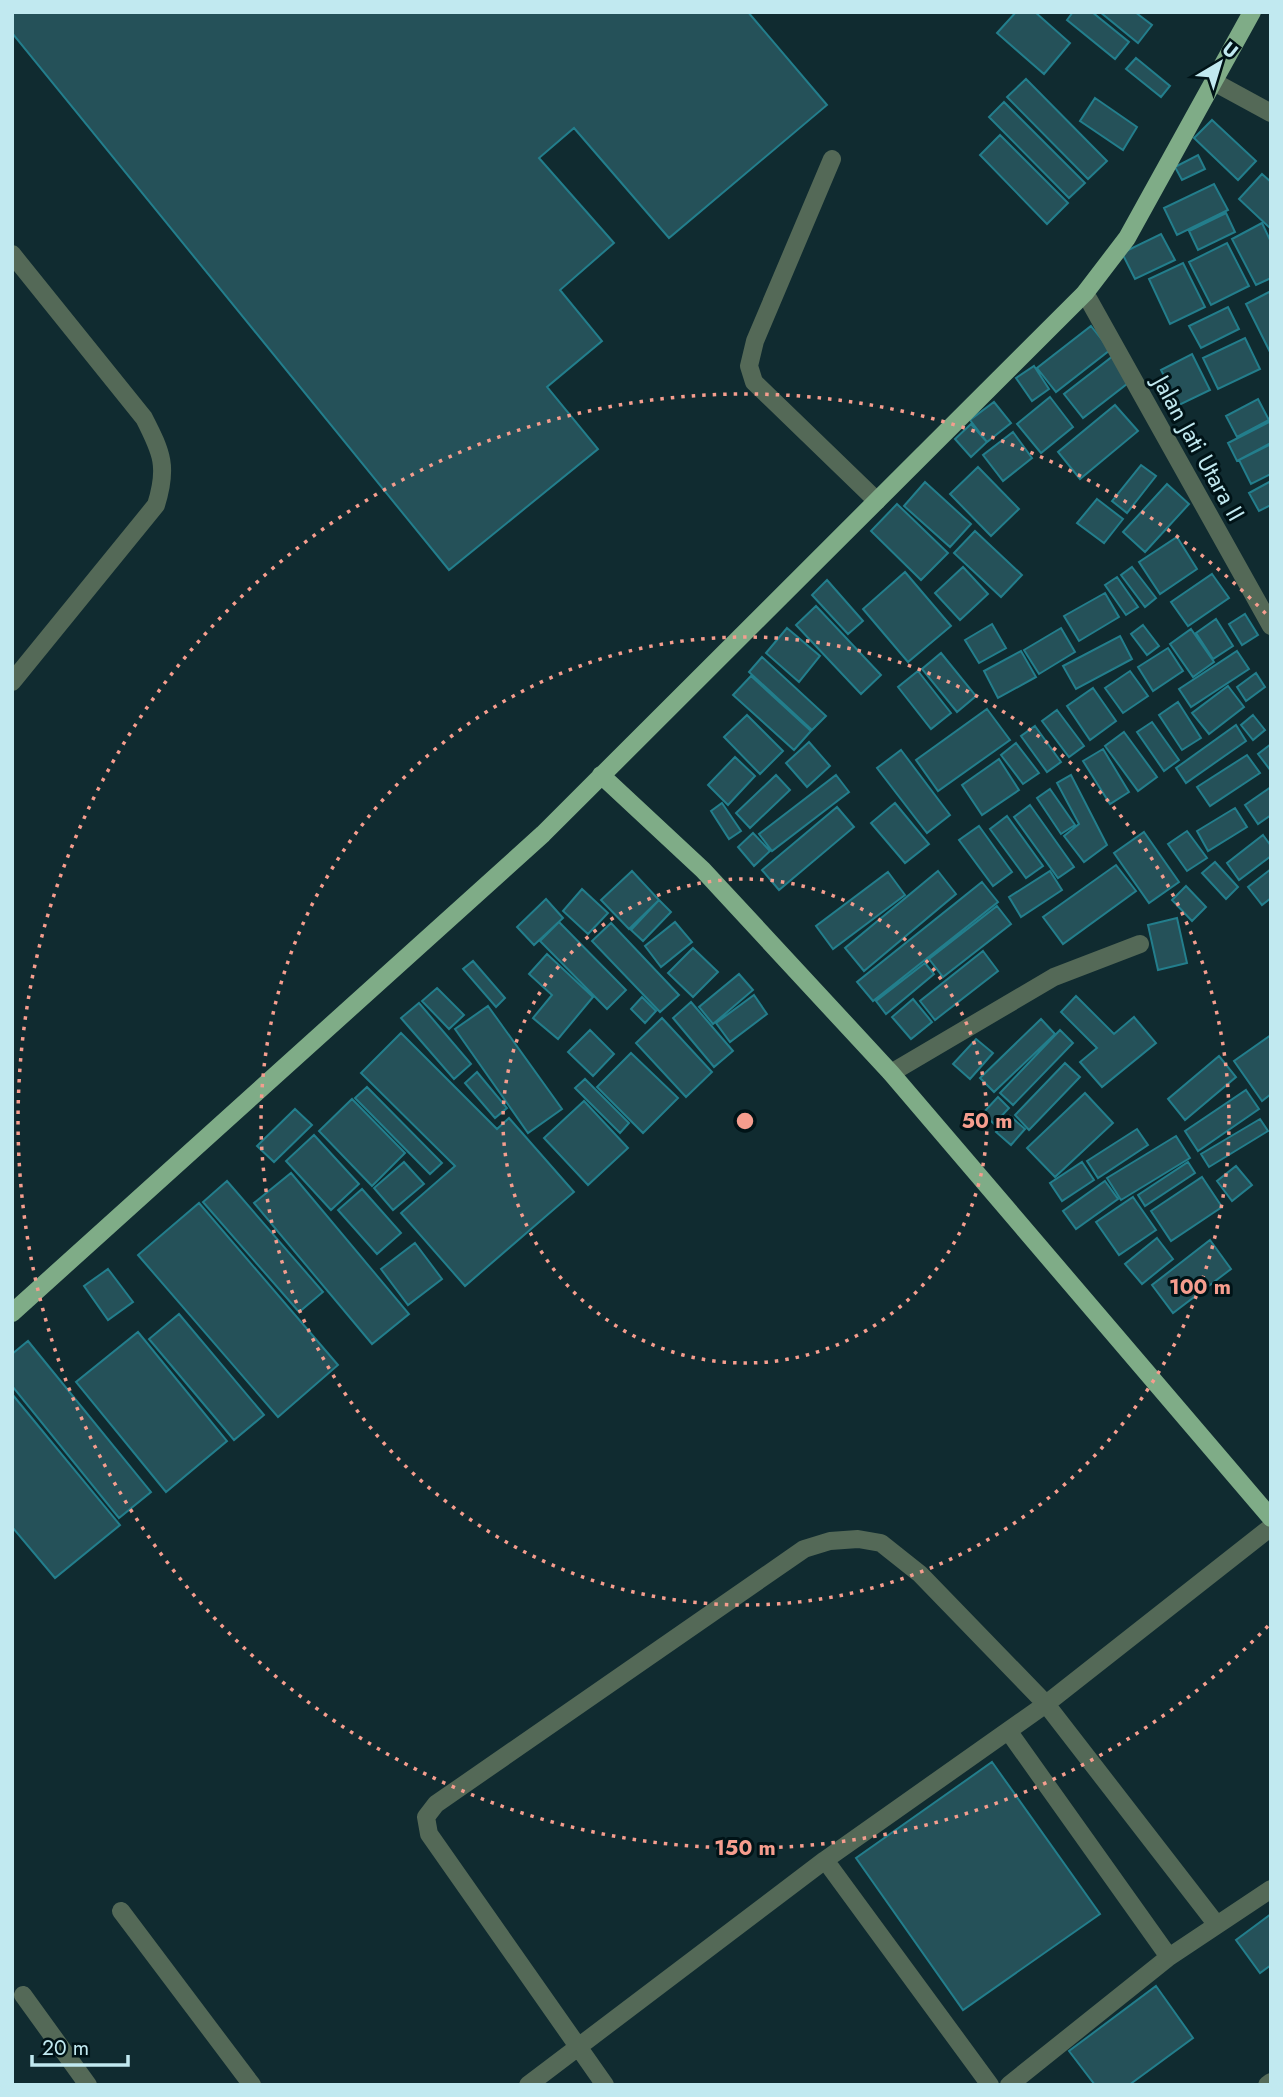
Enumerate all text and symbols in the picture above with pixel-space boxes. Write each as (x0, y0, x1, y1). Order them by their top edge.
north arrow (1185, 28, 1255, 98)
text: U (1217, 35, 1244, 65)
street label: Jalan Jati Utara II (1143, 366, 1254, 527)
text: 50 m (962, 1106, 1012, 1136)
centre of rings (733, 1109, 757, 1133)
text: 100 m (1169, 1272, 1231, 1302)
text: 150 m (714, 1833, 776, 1863)
scale bar (32, 2024, 128, 2068)
text: 20 m (42, 2033, 89, 2063)

